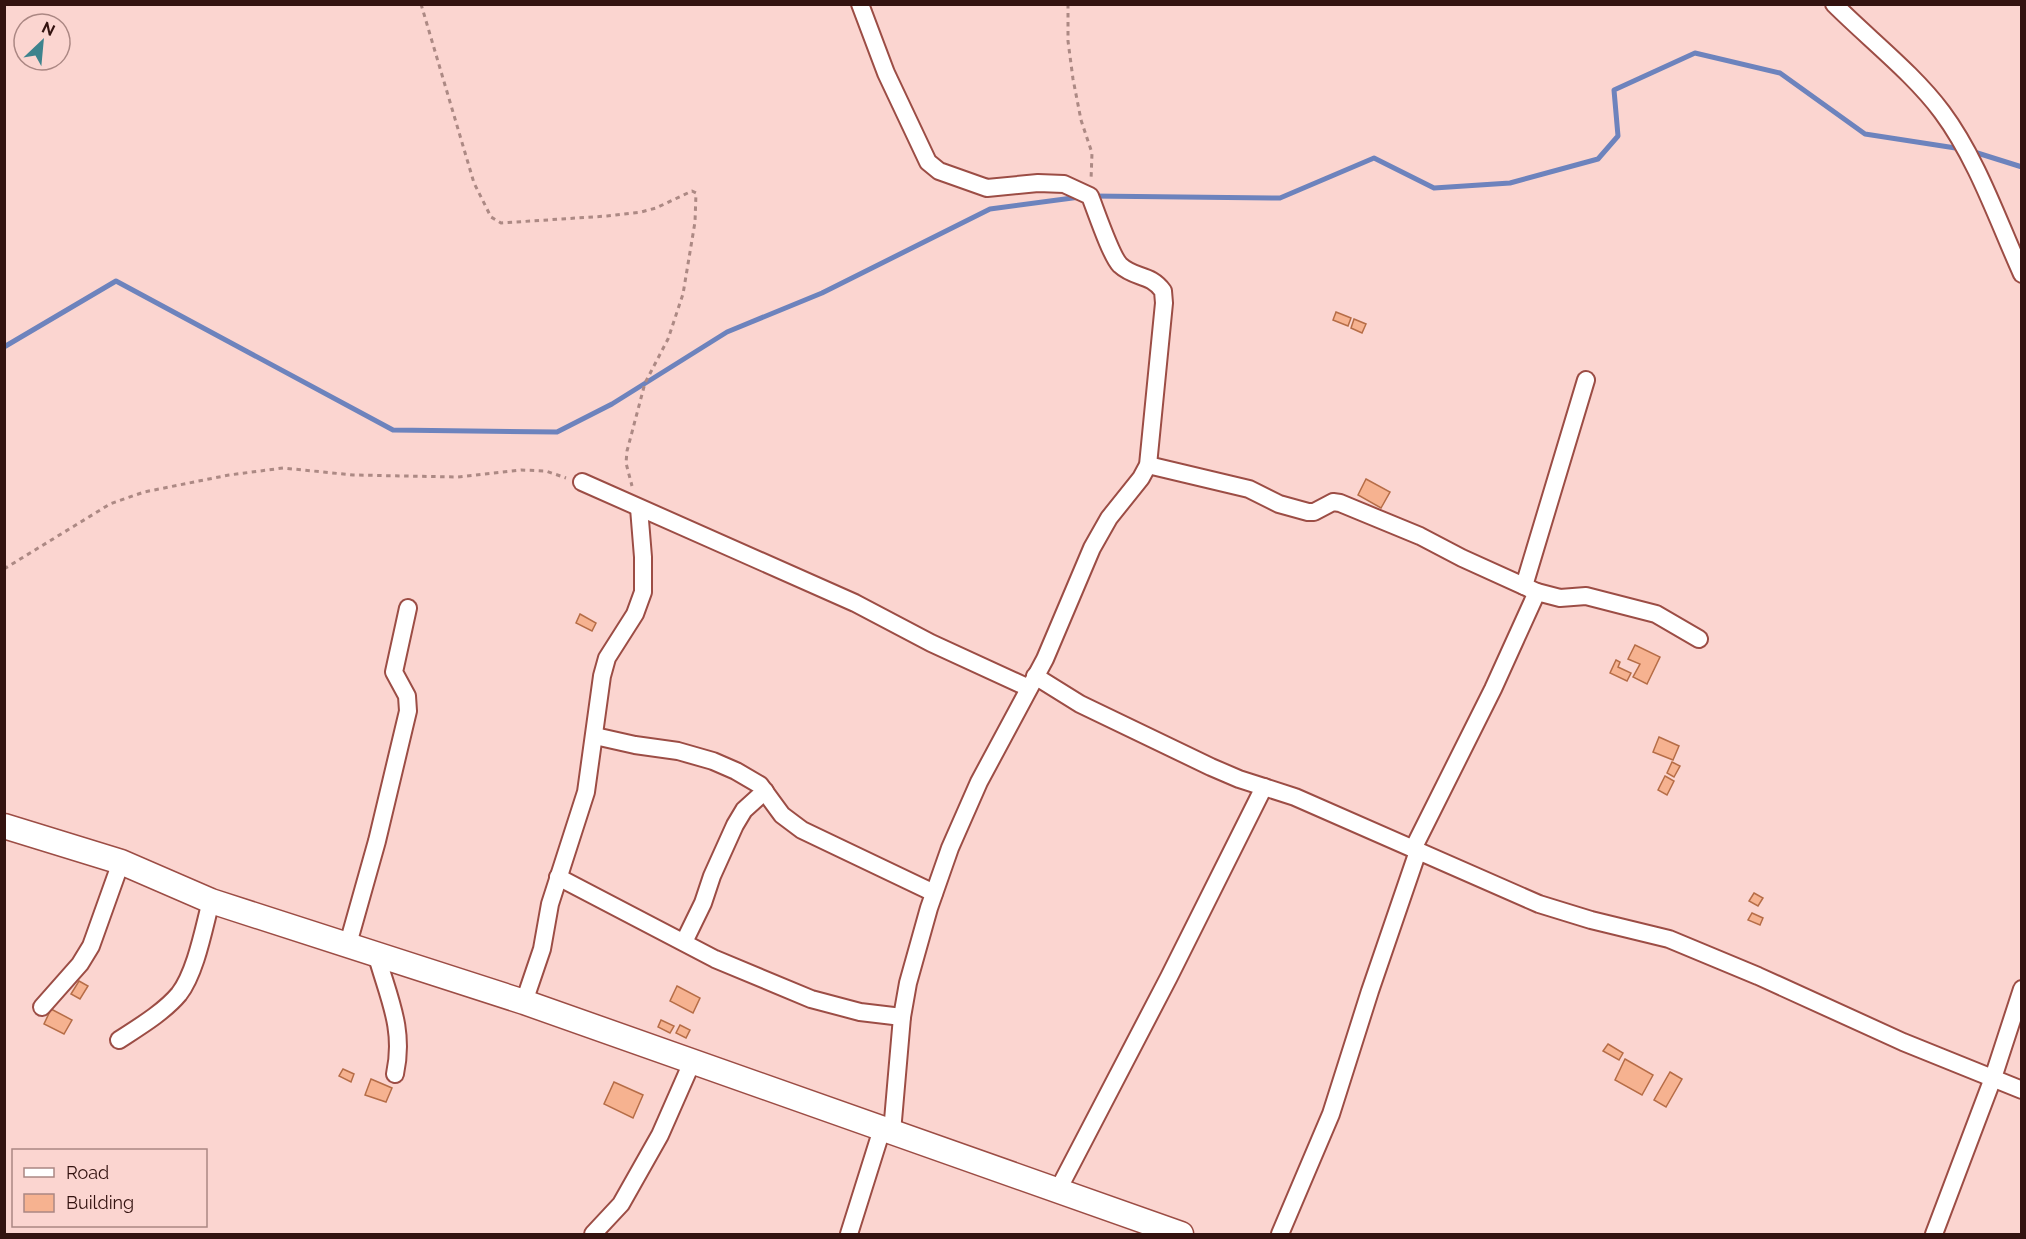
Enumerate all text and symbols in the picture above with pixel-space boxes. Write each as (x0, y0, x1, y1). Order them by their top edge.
north arrow (12, 12, 72, 72)
text: N (39, 18, 58, 40)
legend (12, 1149, 207, 1227)
text: Road (66, 1162, 109, 1183)
text: Building (66, 1192, 134, 1213)

